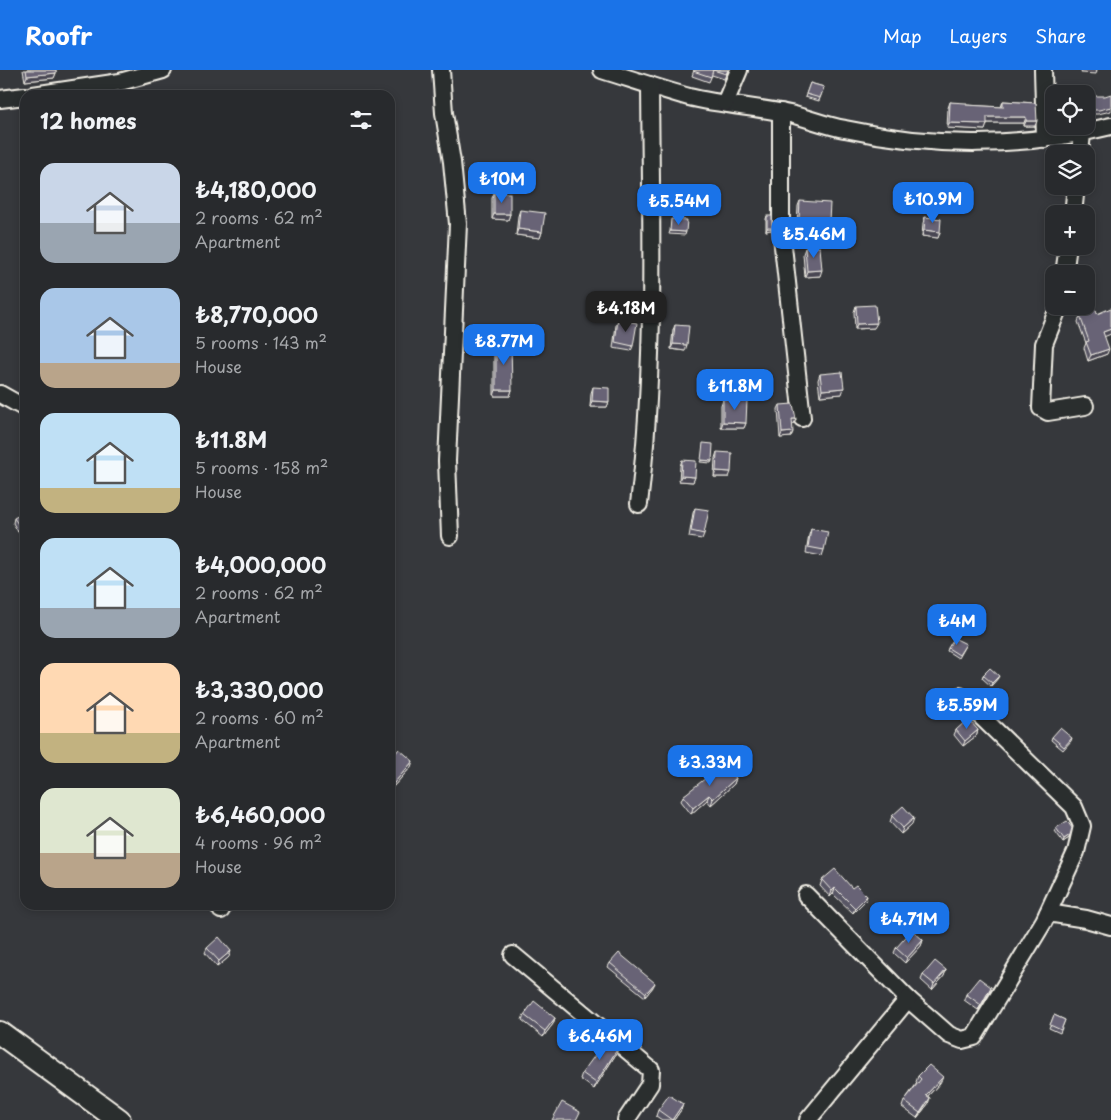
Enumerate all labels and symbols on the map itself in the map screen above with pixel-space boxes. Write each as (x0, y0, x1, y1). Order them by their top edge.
pin: ₺10M (472, 162, 532, 204)
pin: ₺10.9M (892, 182, 974, 224)
pin: ₺5.54M (638, 184, 720, 226)
pin: ₺5.46M (773, 216, 855, 259)
pin: ₺4.18M (585, 290, 667, 333)
pin: ₺8.77M (463, 324, 545, 366)
pin: ₺11.8M (694, 368, 776, 411)
pin: ₺4M (933, 604, 981, 646)
pin: ₺5.59M (926, 688, 1008, 730)
pin: ₺3.33M (669, 744, 751, 787)
pin: ₺4.71M (868, 902, 950, 944)
pin: ₺6.46M (559, 1018, 641, 1061)

